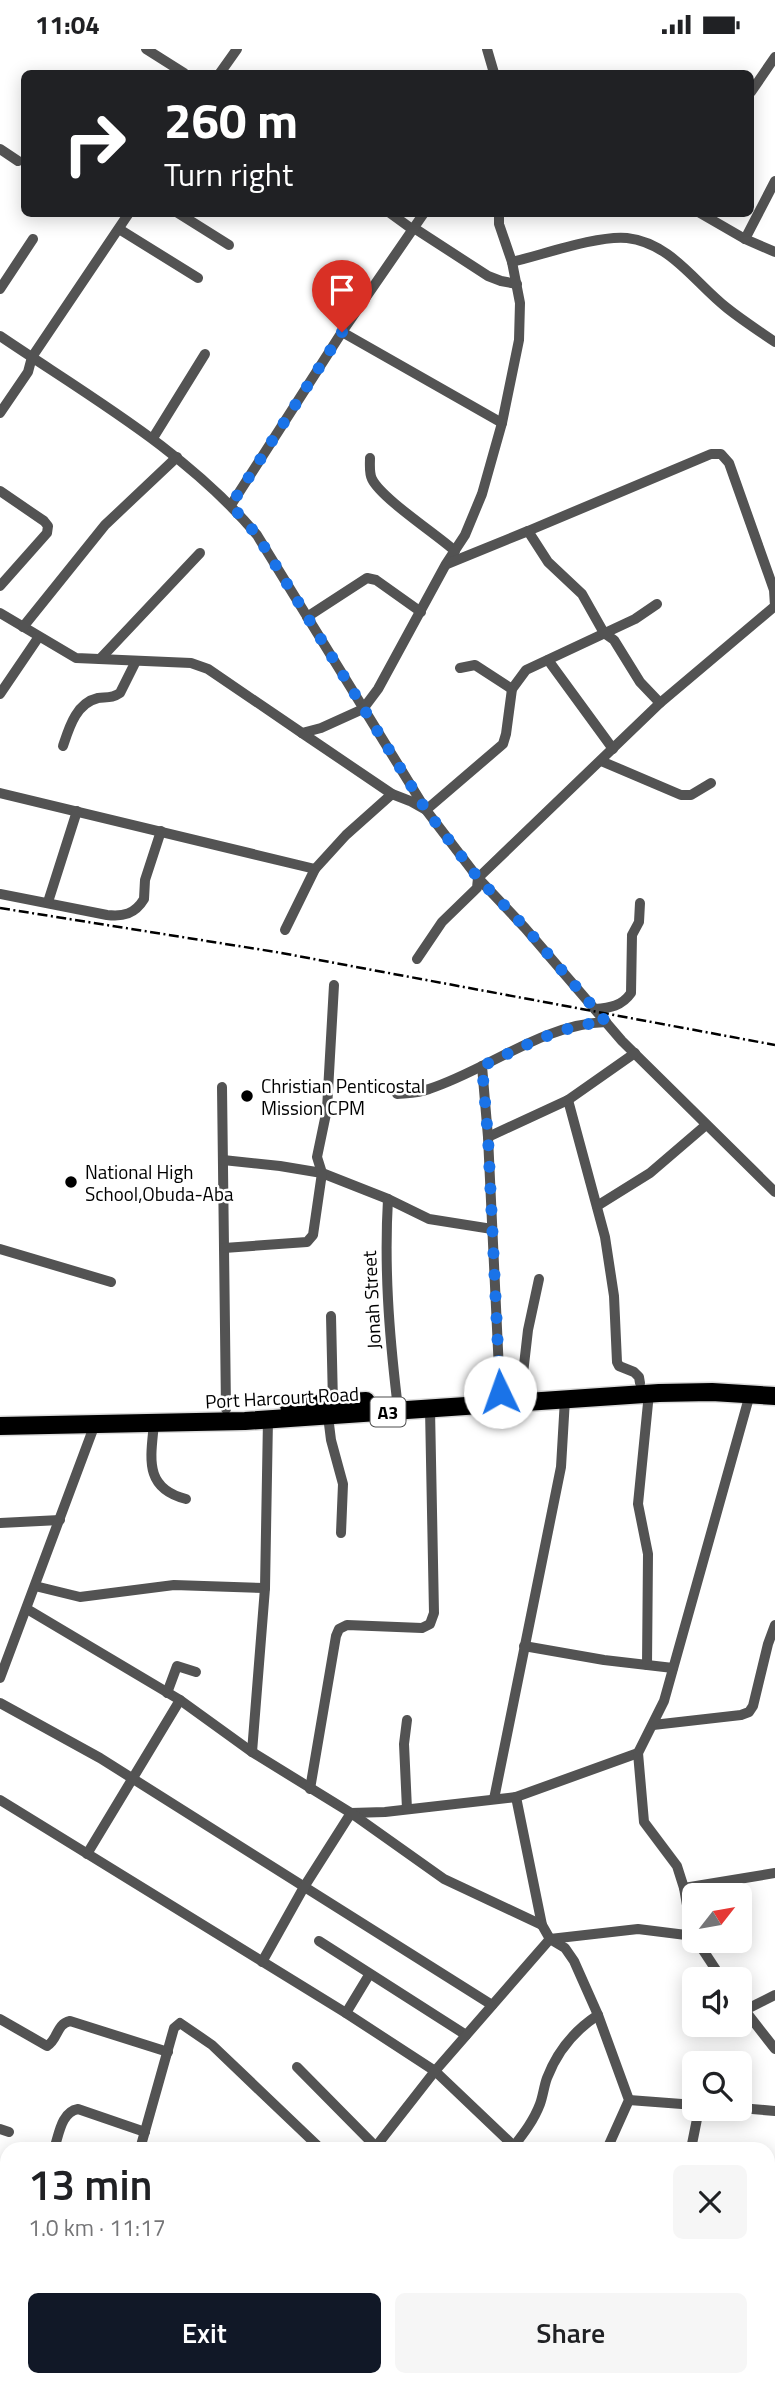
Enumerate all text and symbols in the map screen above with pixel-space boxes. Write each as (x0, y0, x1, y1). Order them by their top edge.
text: 11:04 (35, 5, 100, 44)
text: 260 m (164, 82, 298, 157)
icon: right (49, 98, 140, 189)
text: Turn right (164, 150, 293, 198)
pin (312, 260, 372, 332)
icon: arrive (323, 271, 361, 309)
place label: Christian Penticostal Mission CPM (261, 1071, 425, 1122)
marker: Christian Penticostal Mission CPM (239, 1088, 255, 1104)
place label: National High School,Obuda-Aba (85, 1157, 234, 1208)
marker: National High School,Obuda-Aba (63, 1174, 79, 1190)
street label: Jonah Street (354, 1250, 388, 1350)
position arrow (463, 1355, 537, 1429)
street label: Port Harcourt Road (204, 1378, 360, 1416)
road number: A3 (370, 1397, 406, 1427)
north arrow (682, 1883, 752, 1953)
map controls (682, 1883, 752, 2121)
button: sound (682, 1967, 752, 2037)
button: search (682, 2051, 752, 2121)
text: 13 min (28, 2152, 153, 2216)
button: close (673, 2165, 747, 2239)
text: 1.0 km · 11:17 (28, 2210, 166, 2245)
button: Exit (28, 2293, 381, 2373)
button: Share (395, 2293, 747, 2373)

